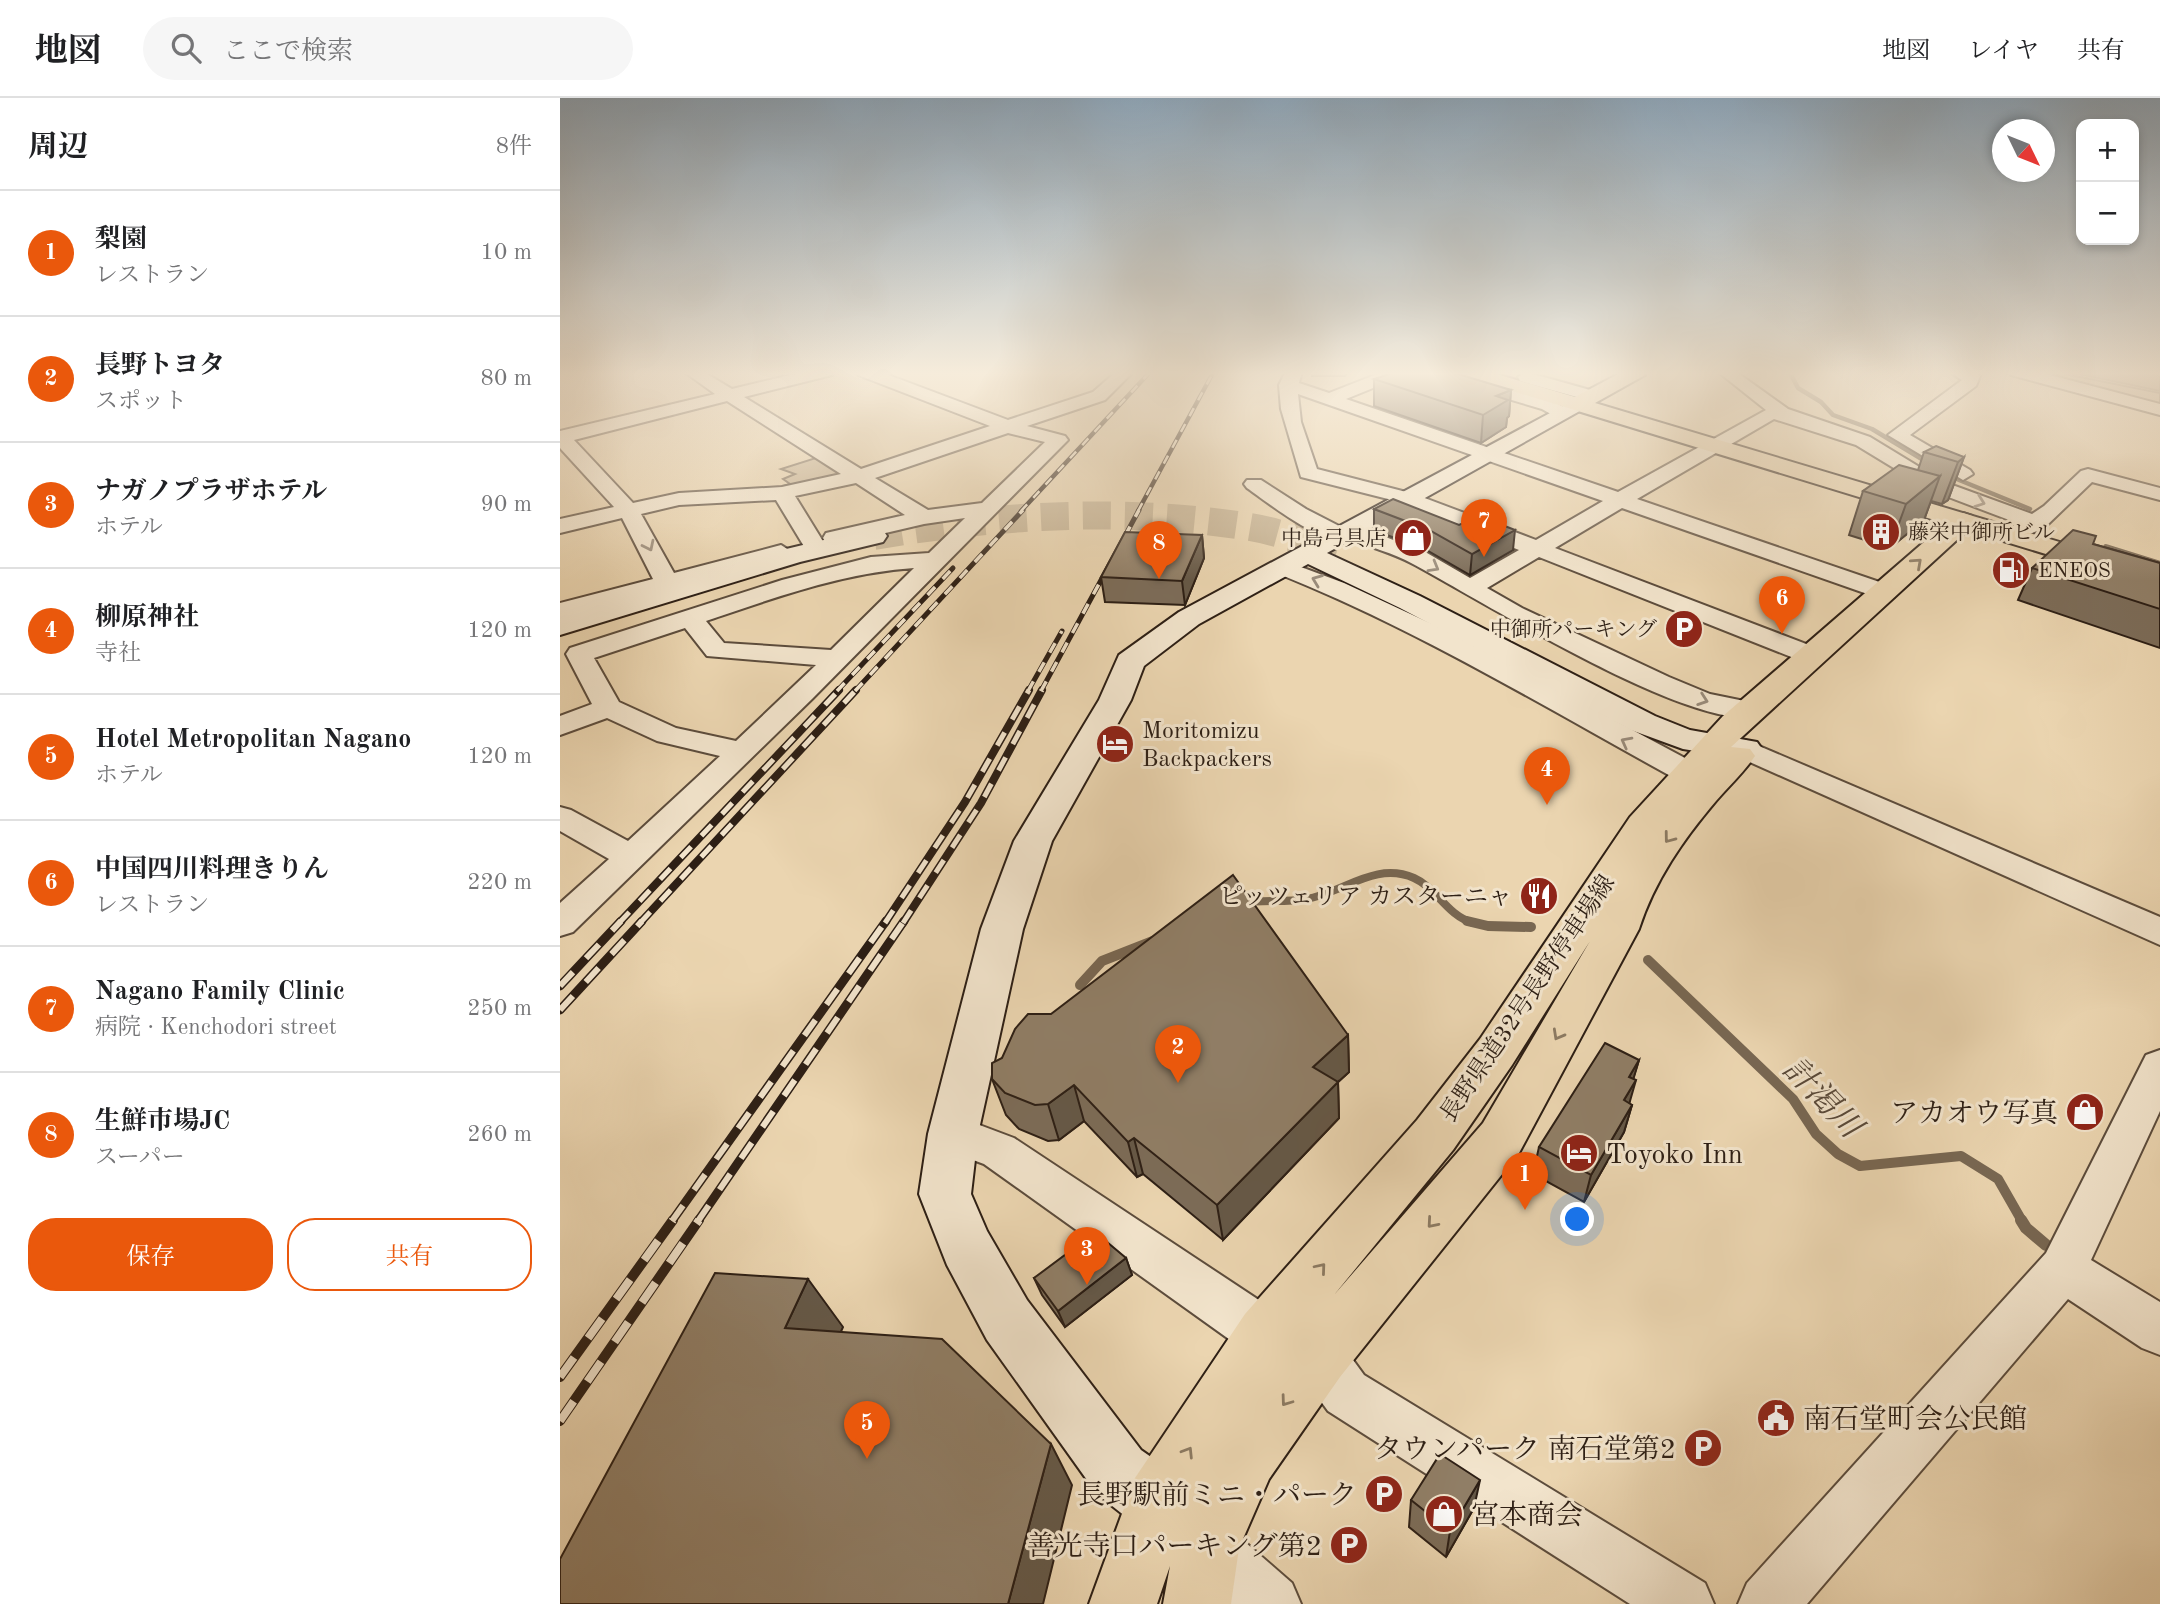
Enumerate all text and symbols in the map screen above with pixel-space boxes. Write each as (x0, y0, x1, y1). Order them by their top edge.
search box (143, 17, 633, 80)
icon: search (167, 29, 205, 67)
text: 地図 (35, 36, 101, 69)
text: ここで検索 (223, 39, 353, 65)
text: 地図 (1882, 40, 1930, 64)
text: レイヤ (1968, 40, 2039, 64)
text: 共有 (2077, 40, 2125, 64)
north arrow (1992, 119, 2055, 182)
map controls (2076, 119, 2139, 245)
button: + (2076, 119, 2139, 182)
text: 周辺 (28, 133, 88, 163)
text: 8件 (496, 135, 532, 158)
button: − (2076, 182, 2139, 245)
text: 梨園 (95, 227, 147, 253)
text: 1 (44, 241, 58, 264)
text: 10 m (481, 241, 532, 264)
text: レストラン (95, 264, 209, 287)
text: 長野トヨタ (95, 353, 225, 379)
text: 2 (44, 367, 58, 390)
text: 80 m (481, 367, 532, 390)
text: スポット (95, 390, 187, 413)
text: ナガノプラザホテル (95, 479, 327, 505)
text: 3 (44, 493, 58, 516)
text: 90 m (481, 493, 532, 516)
one-way arrow (1973, 493, 1985, 507)
pin: 7 (1461, 499, 1507, 557)
building icon: 藤栄中御所ビル (1860, 511, 1902, 553)
text: ホテル (95, 516, 163, 539)
shop icon: 中島弓具店 (1392, 517, 1434, 559)
pin: 8 (1136, 521, 1182, 579)
place label: 藤栄中御所ビル (1908, 521, 2055, 544)
place label: 中島弓具店 (1281, 527, 1386, 550)
one-way arrow (640, 539, 654, 551)
fuel station icon: ENEOS (1990, 549, 2032, 591)
one-way arrow (1427, 559, 1439, 572)
one-way arrow (1909, 559, 1922, 571)
place label: ENEOS (2038, 561, 2111, 582)
one-way arrow (1311, 574, 1323, 588)
pin: 6 (1759, 576, 1805, 634)
text: 柳原神社 (95, 605, 199, 631)
parking icon: 中御所パーキング (1663, 608, 1705, 650)
place label: 中御所パーキング (1490, 618, 1657, 641)
text: 4 (44, 619, 58, 642)
text: 120 m (467, 619, 532, 642)
text: 寺社 (95, 642, 141, 665)
one-way arrow (1697, 692, 1709, 706)
place label: Moritomizu Backpackers (1142, 720, 1272, 772)
hotel icon: Moritomizu Backpackers (1094, 723, 1136, 765)
text: Hotel Metropolitan Nagano (95, 727, 411, 753)
one-way arrow (1621, 736, 1634, 750)
text: 5 (44, 745, 58, 768)
text: 120 m (467, 745, 532, 768)
pin: 4 (1524, 747, 1570, 805)
text: ホテル (95, 764, 163, 787)
one-way arrow (1665, 830, 1678, 843)
text: 中国四川料理きりん (95, 857, 329, 883)
street label: 長野県道32号長野停車場線 (1435, 870, 1620, 1127)
text: 6 (44, 871, 58, 894)
text: 220 m (467, 871, 532, 894)
restaurant icon: ピッツェリア カスターニャ (1518, 875, 1560, 917)
place label: ピッツェリア カスターニャ (1219, 885, 1512, 910)
text: レストラン (95, 894, 209, 917)
text: Nagano Family Clinic (95, 979, 345, 1005)
text: 7 (44, 997, 58, 1020)
text: 250 m (467, 997, 532, 1020)
text: 病院 · Kenchodori street (95, 1016, 337, 1039)
pin: 2 (1155, 1025, 1201, 1083)
one-way arrow (1553, 1028, 1566, 1041)
water label: 計渇川 (1776, 1051, 1870, 1147)
shop icon: アカオウ写真 (2064, 1091, 2106, 1133)
place label: アカオウ写真 (1890, 1098, 2058, 1129)
text: 生鮮市場JC (95, 1109, 230, 1135)
text: 8 (44, 1123, 58, 1146)
text: 260 m (467, 1123, 532, 1146)
hotel icon: Toyoko Inn (1558, 1132, 1600, 1174)
place label: Toyoko Inn (1606, 1142, 1743, 1170)
text: スーパー (95, 1146, 185, 1169)
pin: 1 (1502, 1152, 1548, 1210)
your location (1560, 1202, 1594, 1236)
one-way arrow (1428, 1215, 1440, 1228)
button: 保存 (28, 1218, 273, 1291)
button: 共有 (287, 1218, 532, 1291)
pin: 3 (1064, 1227, 1110, 1285)
one-way arrow (1313, 1264, 1325, 1277)
one-way arrow (1282, 1393, 1294, 1406)
public building icon: 南石堂町会公民館 (1755, 1397, 1797, 1439)
pin: 5 (844, 1401, 890, 1459)
place label: 南石堂町会公民館 (1803, 1404, 2027, 1435)
parking icon: タウンパーク 南石堂第2 (1682, 1427, 1724, 1469)
place label: タウンパーク 南石堂第2 (1374, 1434, 1676, 1465)
one-way arrow (1180, 1447, 1193, 1460)
parking icon: 長野駅前ミニ・パーク (1363, 1473, 1405, 1515)
place label: 長野駅前ミニ・パーク (1077, 1480, 1357, 1511)
shop icon: 宮本商会 (1423, 1493, 1465, 1535)
place label: 宮本商会 (1471, 1500, 1583, 1531)
parking icon: 善光寺口パーキング第2 (1328, 1524, 1370, 1566)
place label: 善光寺口パーキング第2 (1027, 1531, 1322, 1562)

